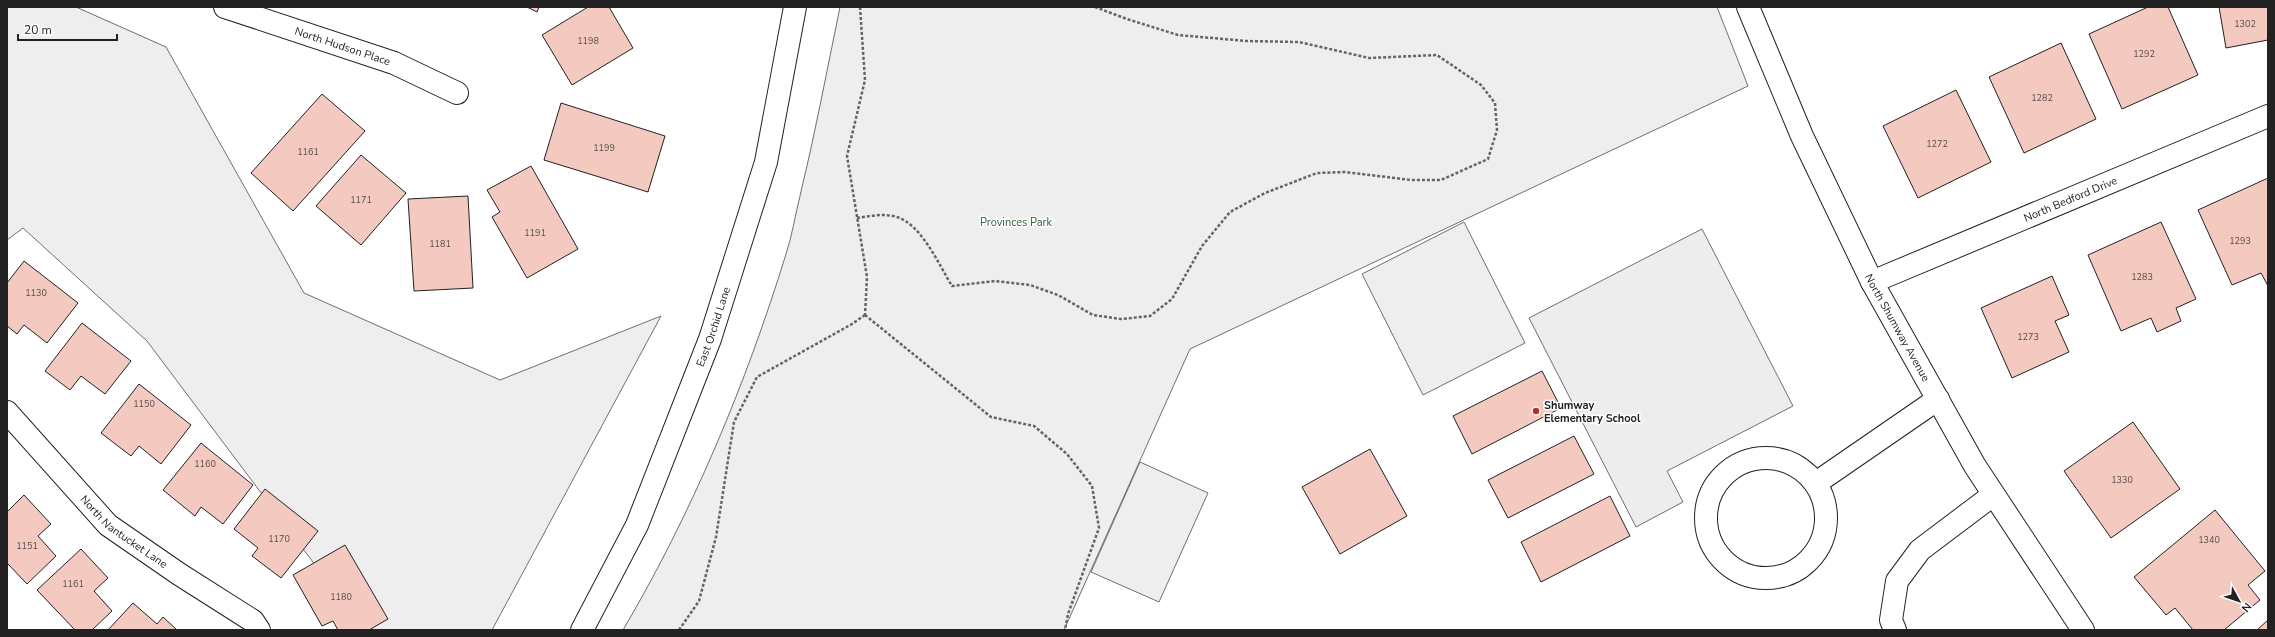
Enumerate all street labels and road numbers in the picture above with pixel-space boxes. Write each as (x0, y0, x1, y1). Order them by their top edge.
street label: North Hudson Place (293, 23, 393, 69)
street label: North Bedford Drive (2021, 173, 2119, 225)
street label: North Shumway Avenue (1862, 271, 1934, 384)
street label: East Orchid Lane (692, 285, 734, 369)
street label: North Nantucket Lane (77, 492, 171, 571)

